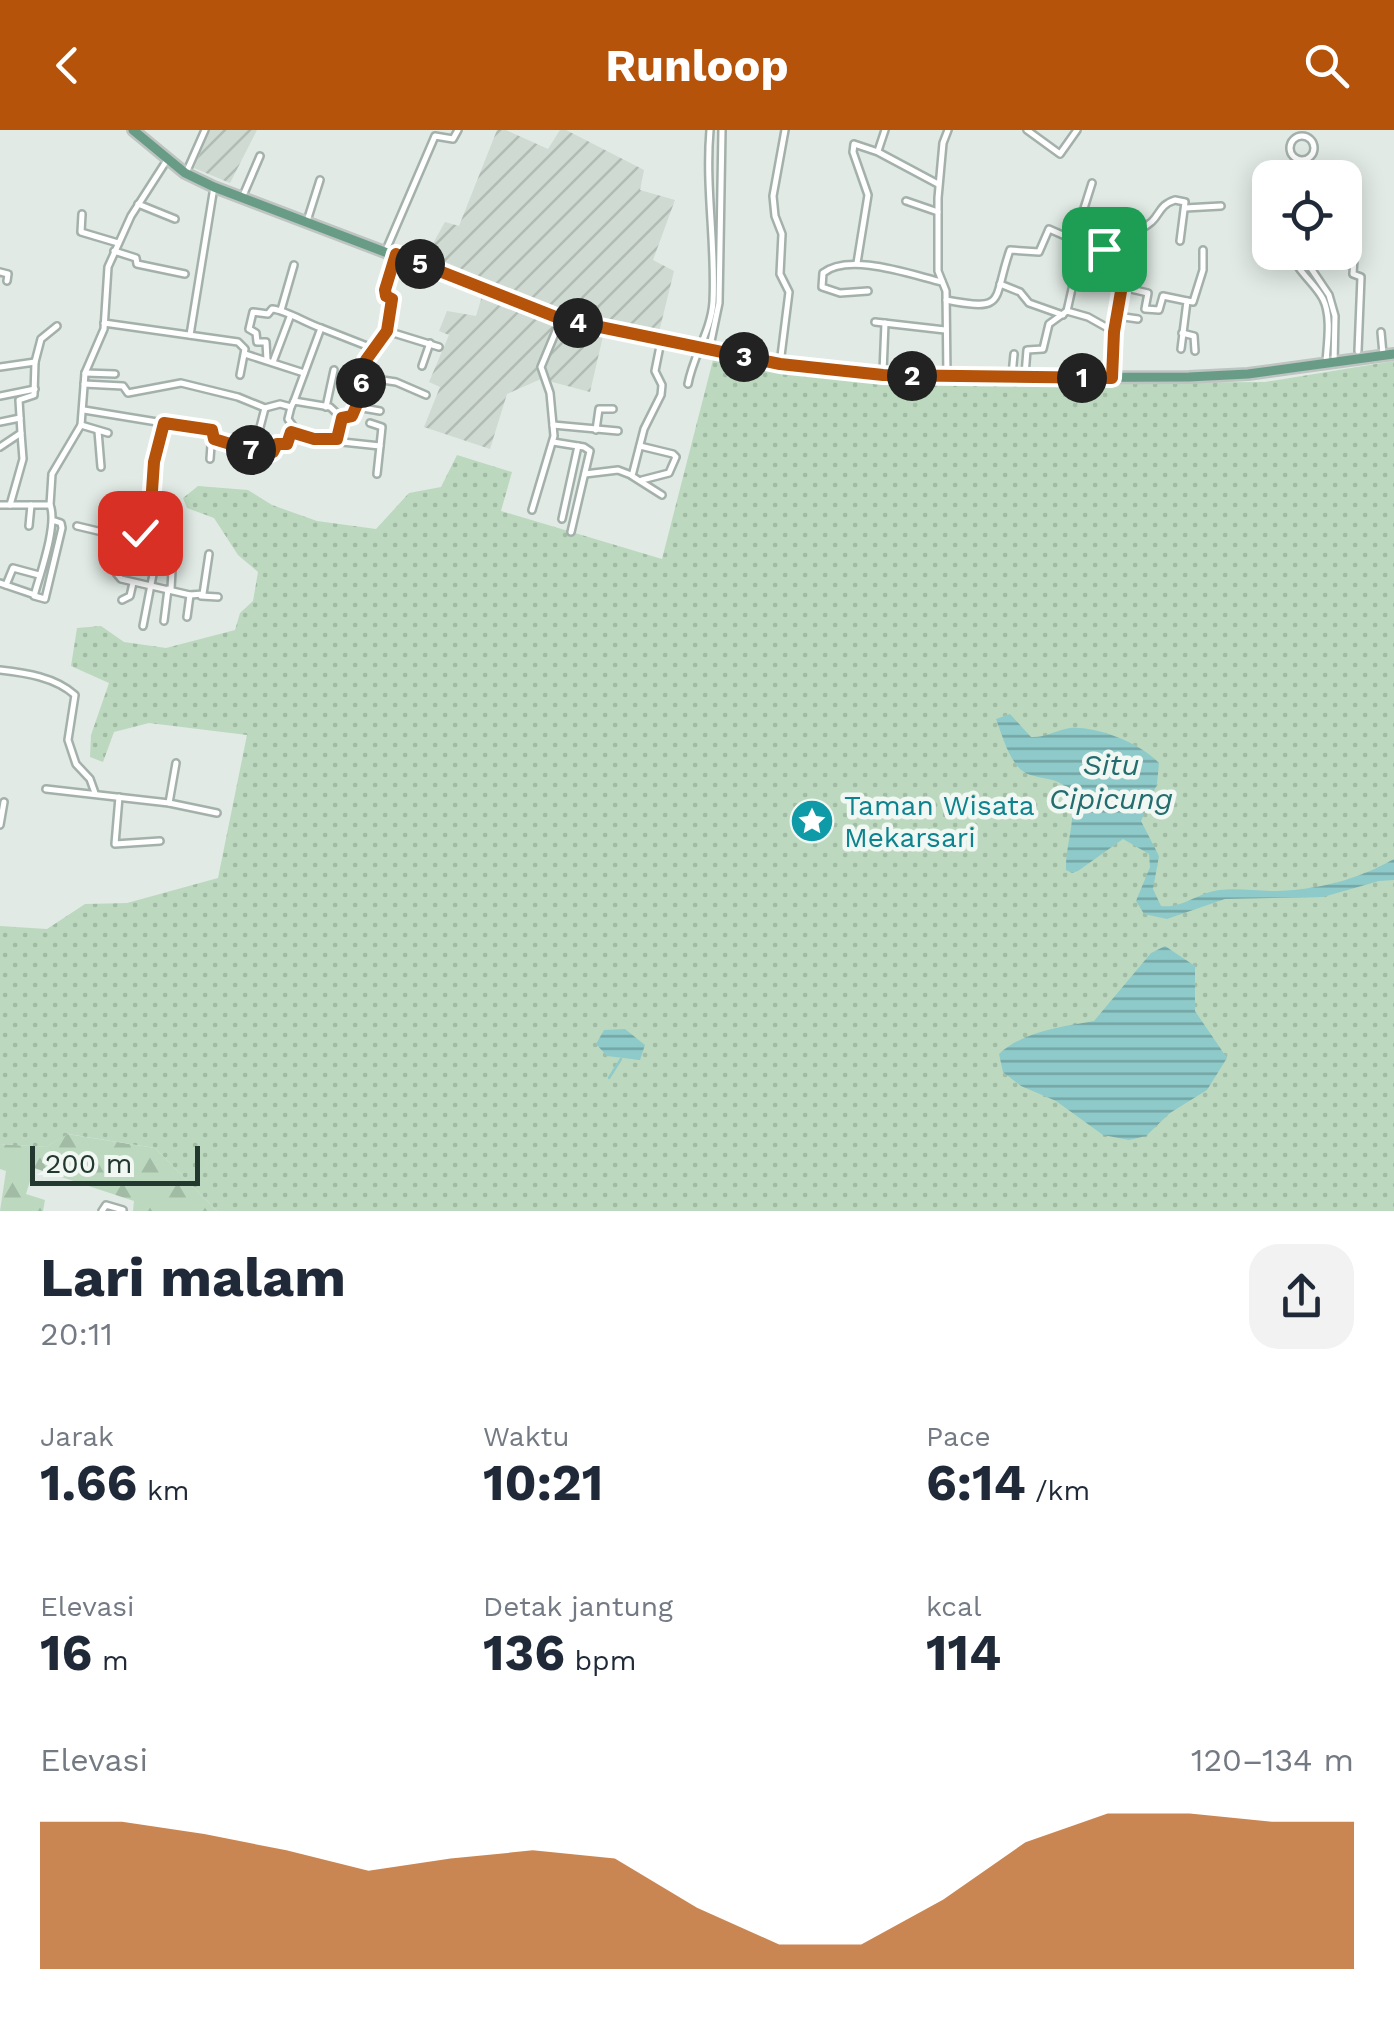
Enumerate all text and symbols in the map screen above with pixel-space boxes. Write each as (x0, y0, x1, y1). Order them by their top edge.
icon: back (40, 38, 95, 93)
icon: search (1299, 38, 1354, 93)
text: Runloop (605, 39, 789, 92)
map controls (1252, 160, 1362, 270)
button: locate (1252, 160, 1362, 270)
pin (1062, 207, 1147, 292)
icon: arrive (1077, 222, 1132, 277)
pin: 5 (395, 239, 445, 289)
text: 5 (412, 247, 428, 280)
pin: 4 (553, 298, 603, 348)
text: 4 (569, 306, 587, 339)
pin: 3 (719, 332, 769, 382)
text: 3 (736, 340, 752, 373)
pin: 2 (887, 351, 937, 401)
pin: 1 (1057, 353, 1107, 403)
pin: 6 (336, 358, 386, 408)
text: 2 (904, 359, 920, 392)
text: 1 (1076, 361, 1088, 394)
text: 6 (352, 366, 370, 399)
pin: 7 (226, 425, 276, 475)
text: 7 (242, 433, 260, 466)
pin (98, 491, 183, 576)
icon: check (113, 506, 168, 561)
water label: Situ Cipicung (1049, 747, 1173, 816)
place label: Taman Wisata Mekarsari (844, 789, 1035, 854)
place icon: Taman Wisata Mekarsari (789, 798, 835, 844)
scale bar (30, 1141, 200, 1186)
text: 200 m (45, 1147, 132, 1180)
button: share (1249, 1244, 1354, 1349)
text: Lari malam (40, 1245, 346, 1309)
text: 20:11 (40, 1315, 113, 1353)
text: Jarak (40, 1420, 114, 1453)
text: Waktu (483, 1420, 570, 1453)
text: Pace (926, 1420, 991, 1453)
text: 1.66 (40, 1453, 137, 1512)
text: 10:21 (483, 1453, 603, 1512)
text: 6:14 (926, 1453, 1026, 1512)
text: km (137, 1474, 189, 1507)
text: /km (1026, 1474, 1090, 1507)
text: Elevasi (40, 1590, 134, 1623)
text: Detak jantung (483, 1590, 673, 1623)
text: kcal (926, 1590, 981, 1623)
text: 16 (40, 1623, 92, 1682)
text: 136 (483, 1623, 565, 1682)
text: 114 (926, 1623, 1001, 1682)
text: m (92, 1644, 129, 1677)
text: bpm (565, 1644, 636, 1677)
text: Elevasi (40, 1741, 148, 1779)
text: 120–134 m (1191, 1741, 1354, 1779)

